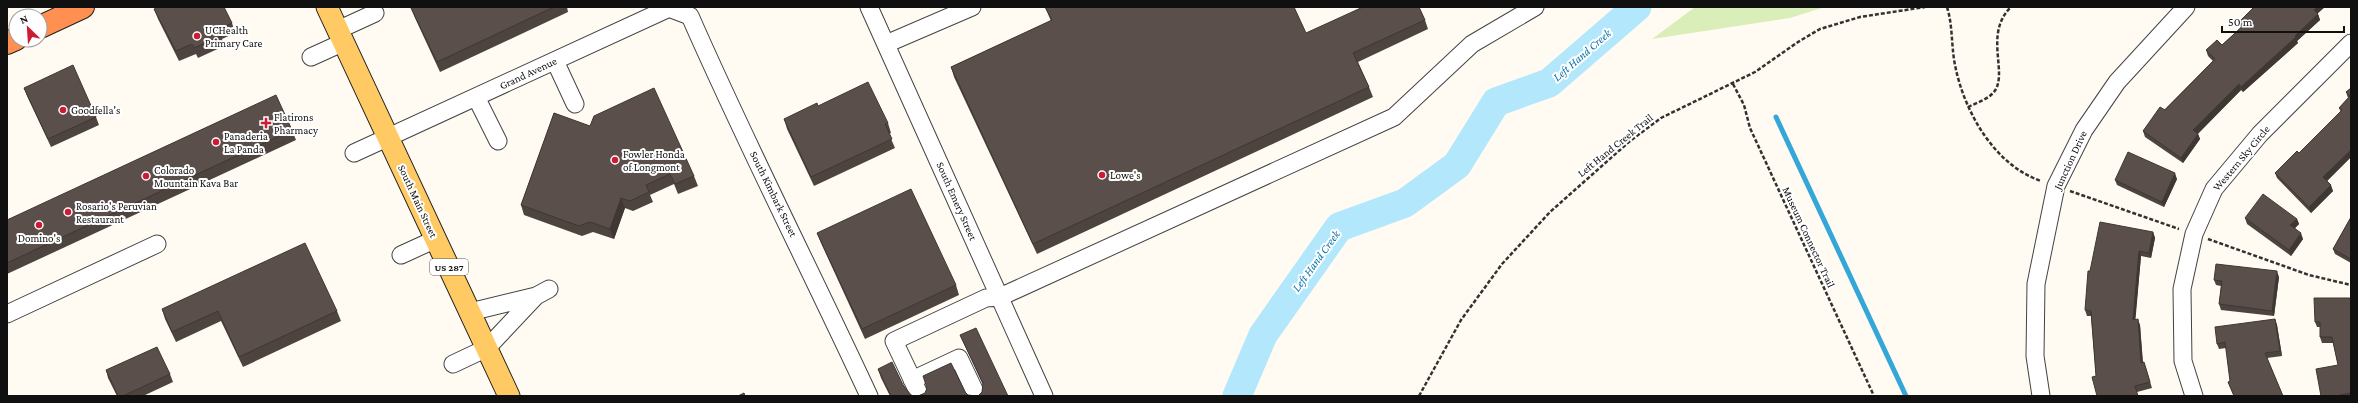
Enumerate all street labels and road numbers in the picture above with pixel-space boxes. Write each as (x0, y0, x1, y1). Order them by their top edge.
street label: Grand Avenue (497, 54, 559, 92)
street label: Left Hand Creek Trail (1575, 111, 1655, 179)
street label: Western Sky Circle (2210, 123, 2273, 194)
street label: Junction Drive (2051, 129, 2090, 193)
street label: South Kimbark Street (748, 149, 800, 239)
street label: South Emery Street (933, 160, 980, 243)
street label: South Main Street (396, 163, 440, 240)
street label: Museum Connector Trail (1780, 185, 1838, 289)
road number: US 287 (430, 259, 468, 275)

